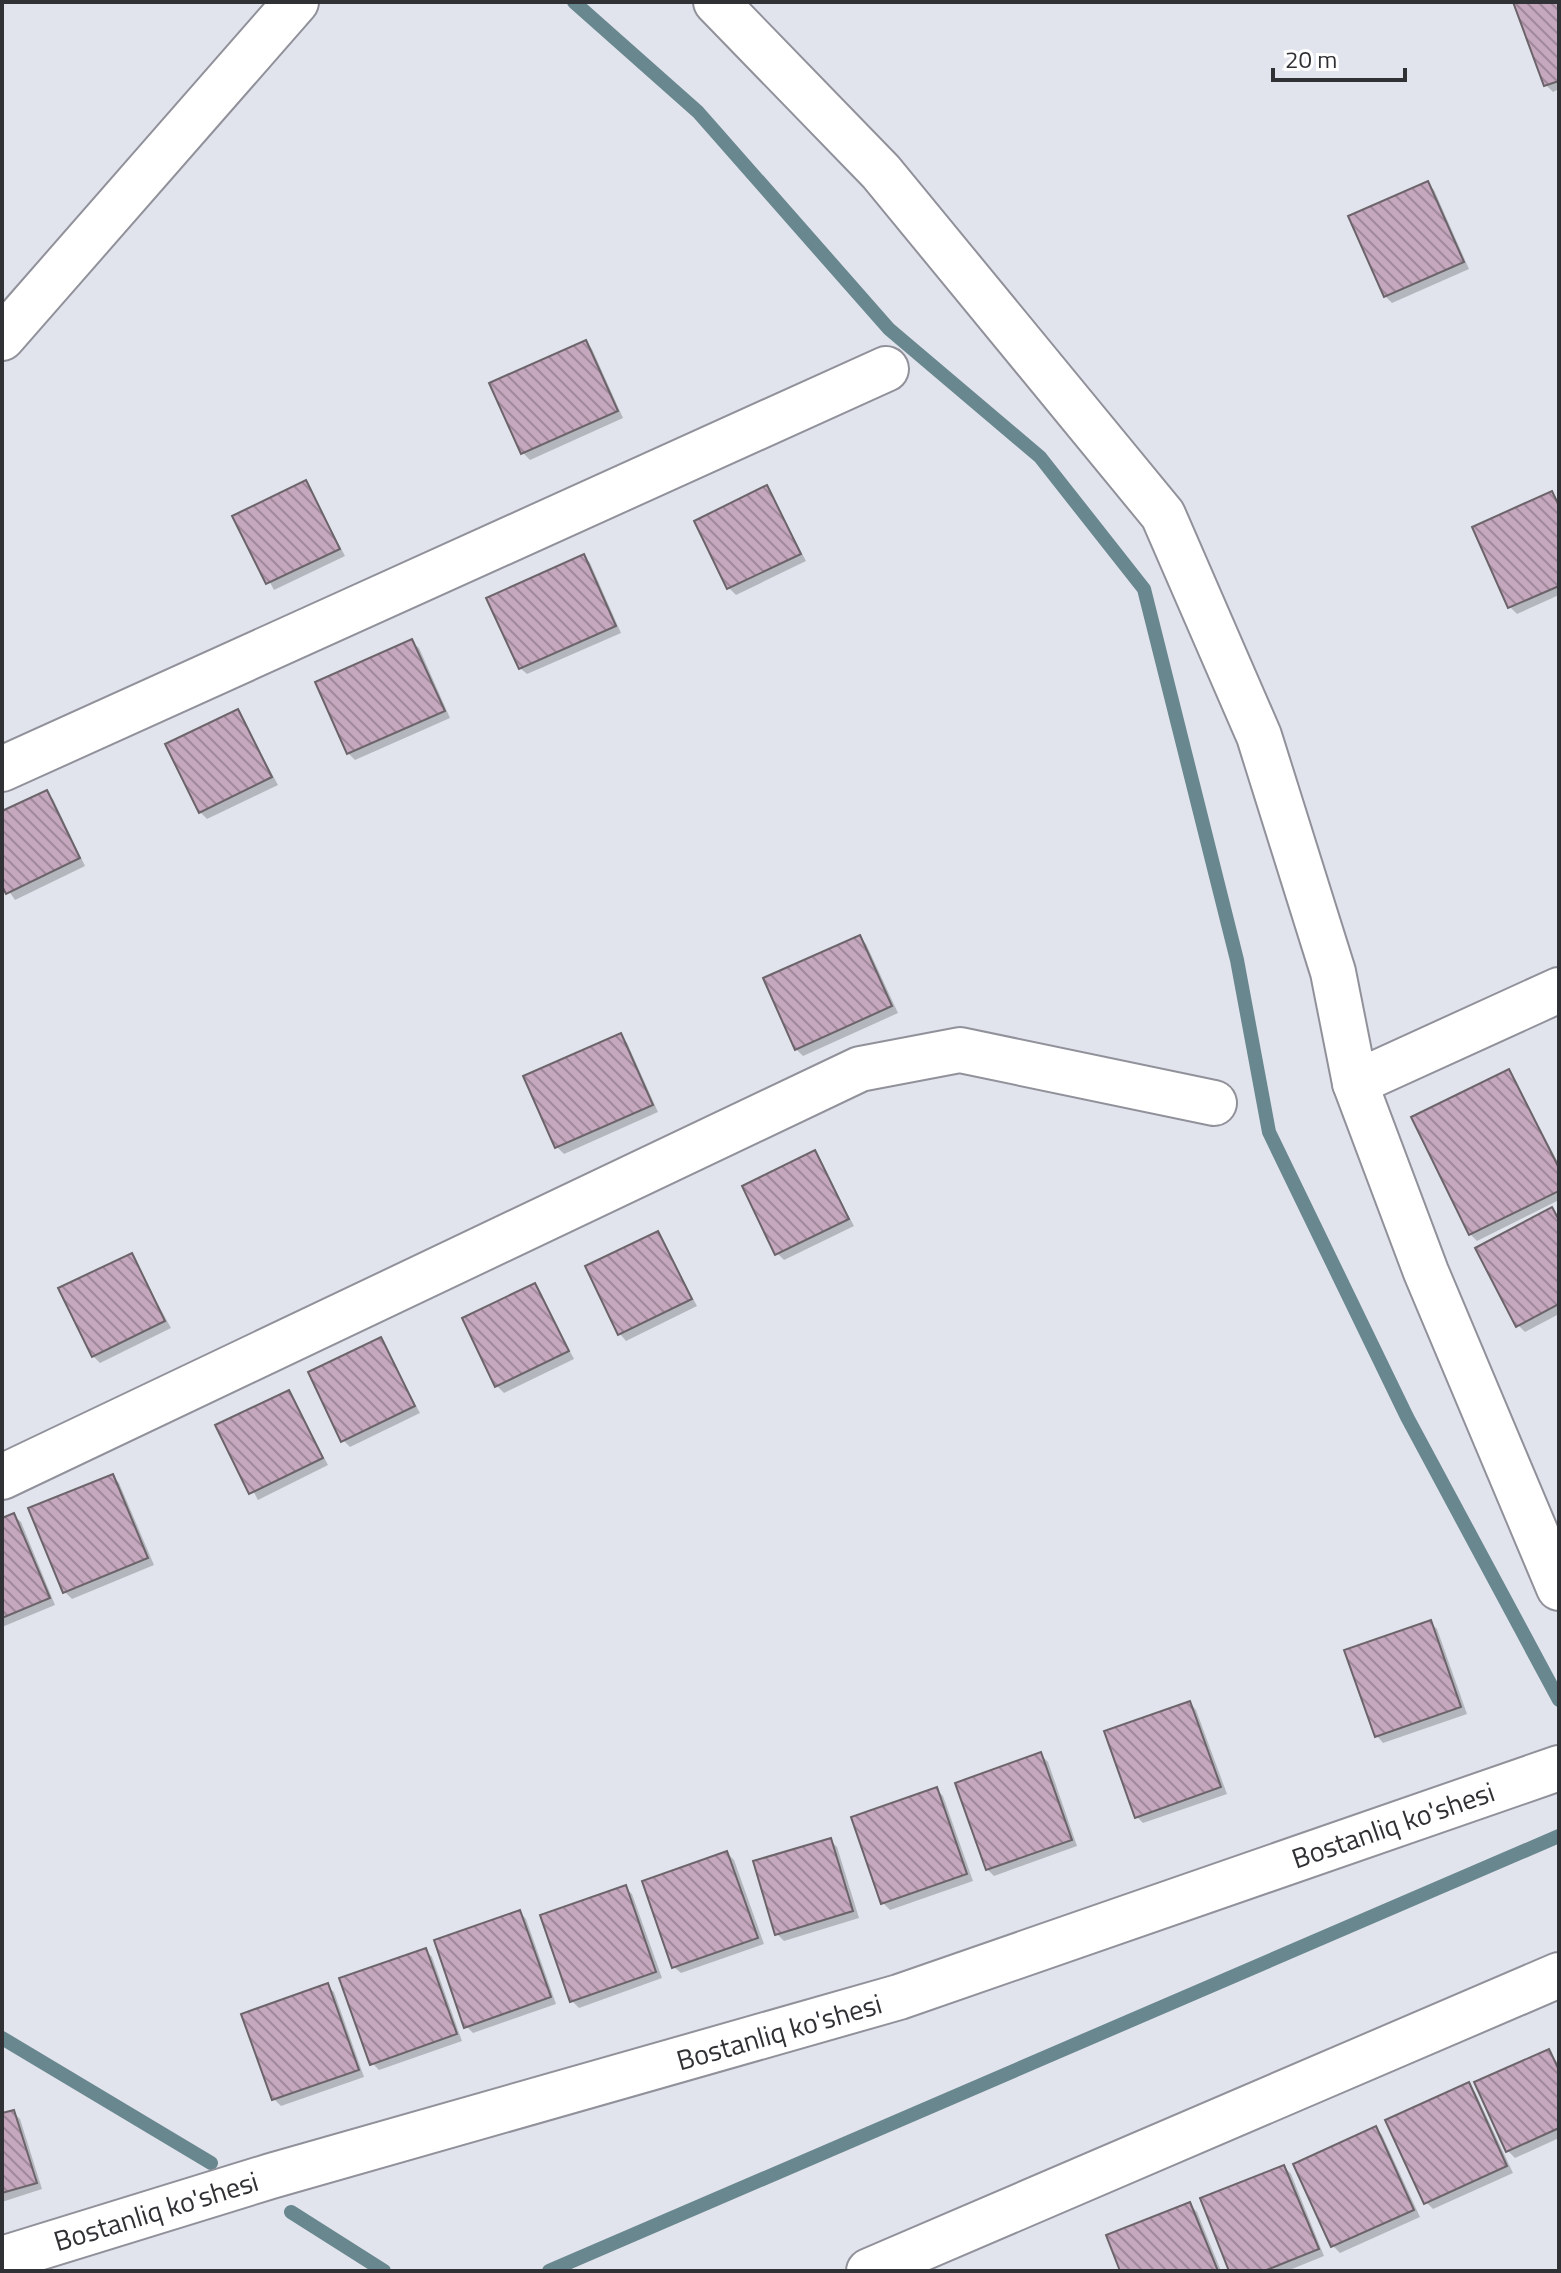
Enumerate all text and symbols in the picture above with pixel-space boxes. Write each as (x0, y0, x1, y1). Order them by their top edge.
scale bar (1273, 32, 1405, 82)
text: 20 m (1285, 41, 1337, 77)
street label: Bostanliq ko'shesi (1286, 1770, 1500, 1879)
street label: Bostanliq ko'shesi (671, 1982, 887, 2081)
street label: Bostanliq ko'shesi (48, 2159, 263, 2262)

